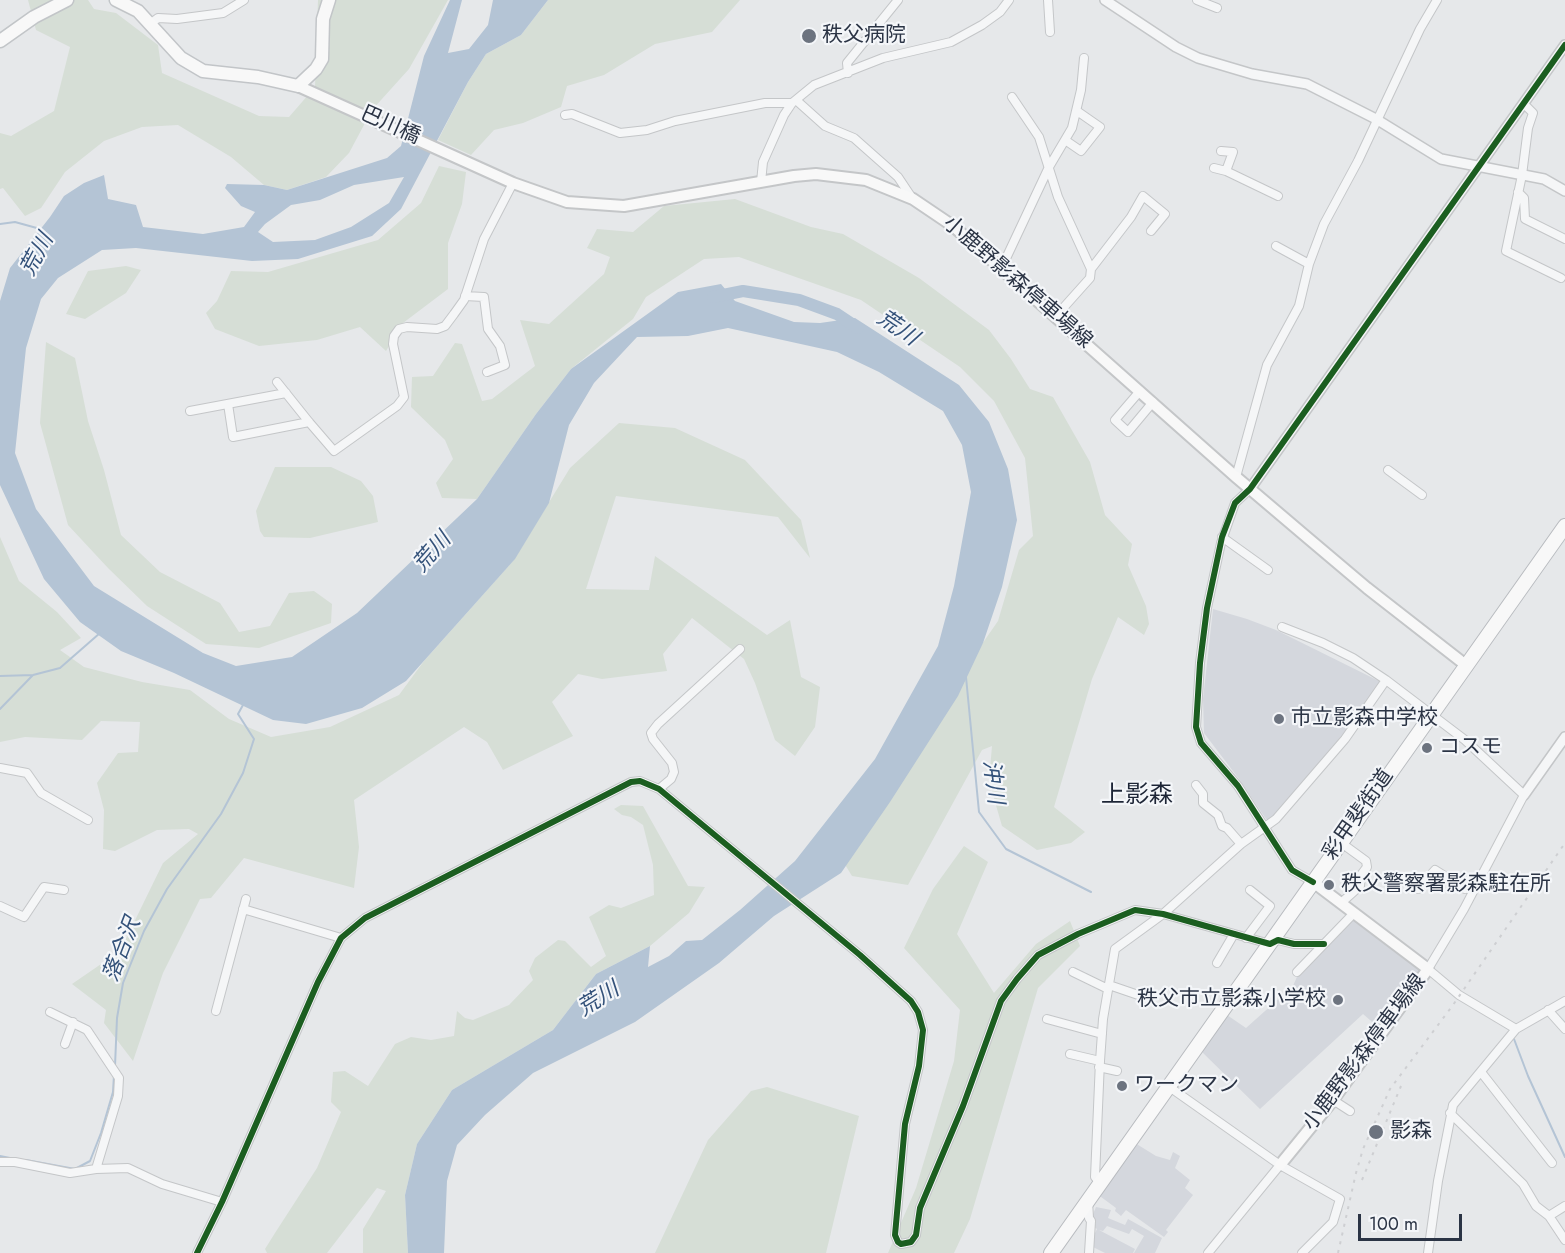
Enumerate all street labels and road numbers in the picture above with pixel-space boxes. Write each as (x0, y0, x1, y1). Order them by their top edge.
street label: 巴川橋 (356, 102, 424, 150)
street label: 小鹿野影森停車場線 (937, 211, 1097, 355)
street label: 彩甲斐街道 (1319, 765, 1399, 865)
street label: 小鹿野影森停車場線 (1298, 970, 1432, 1136)

